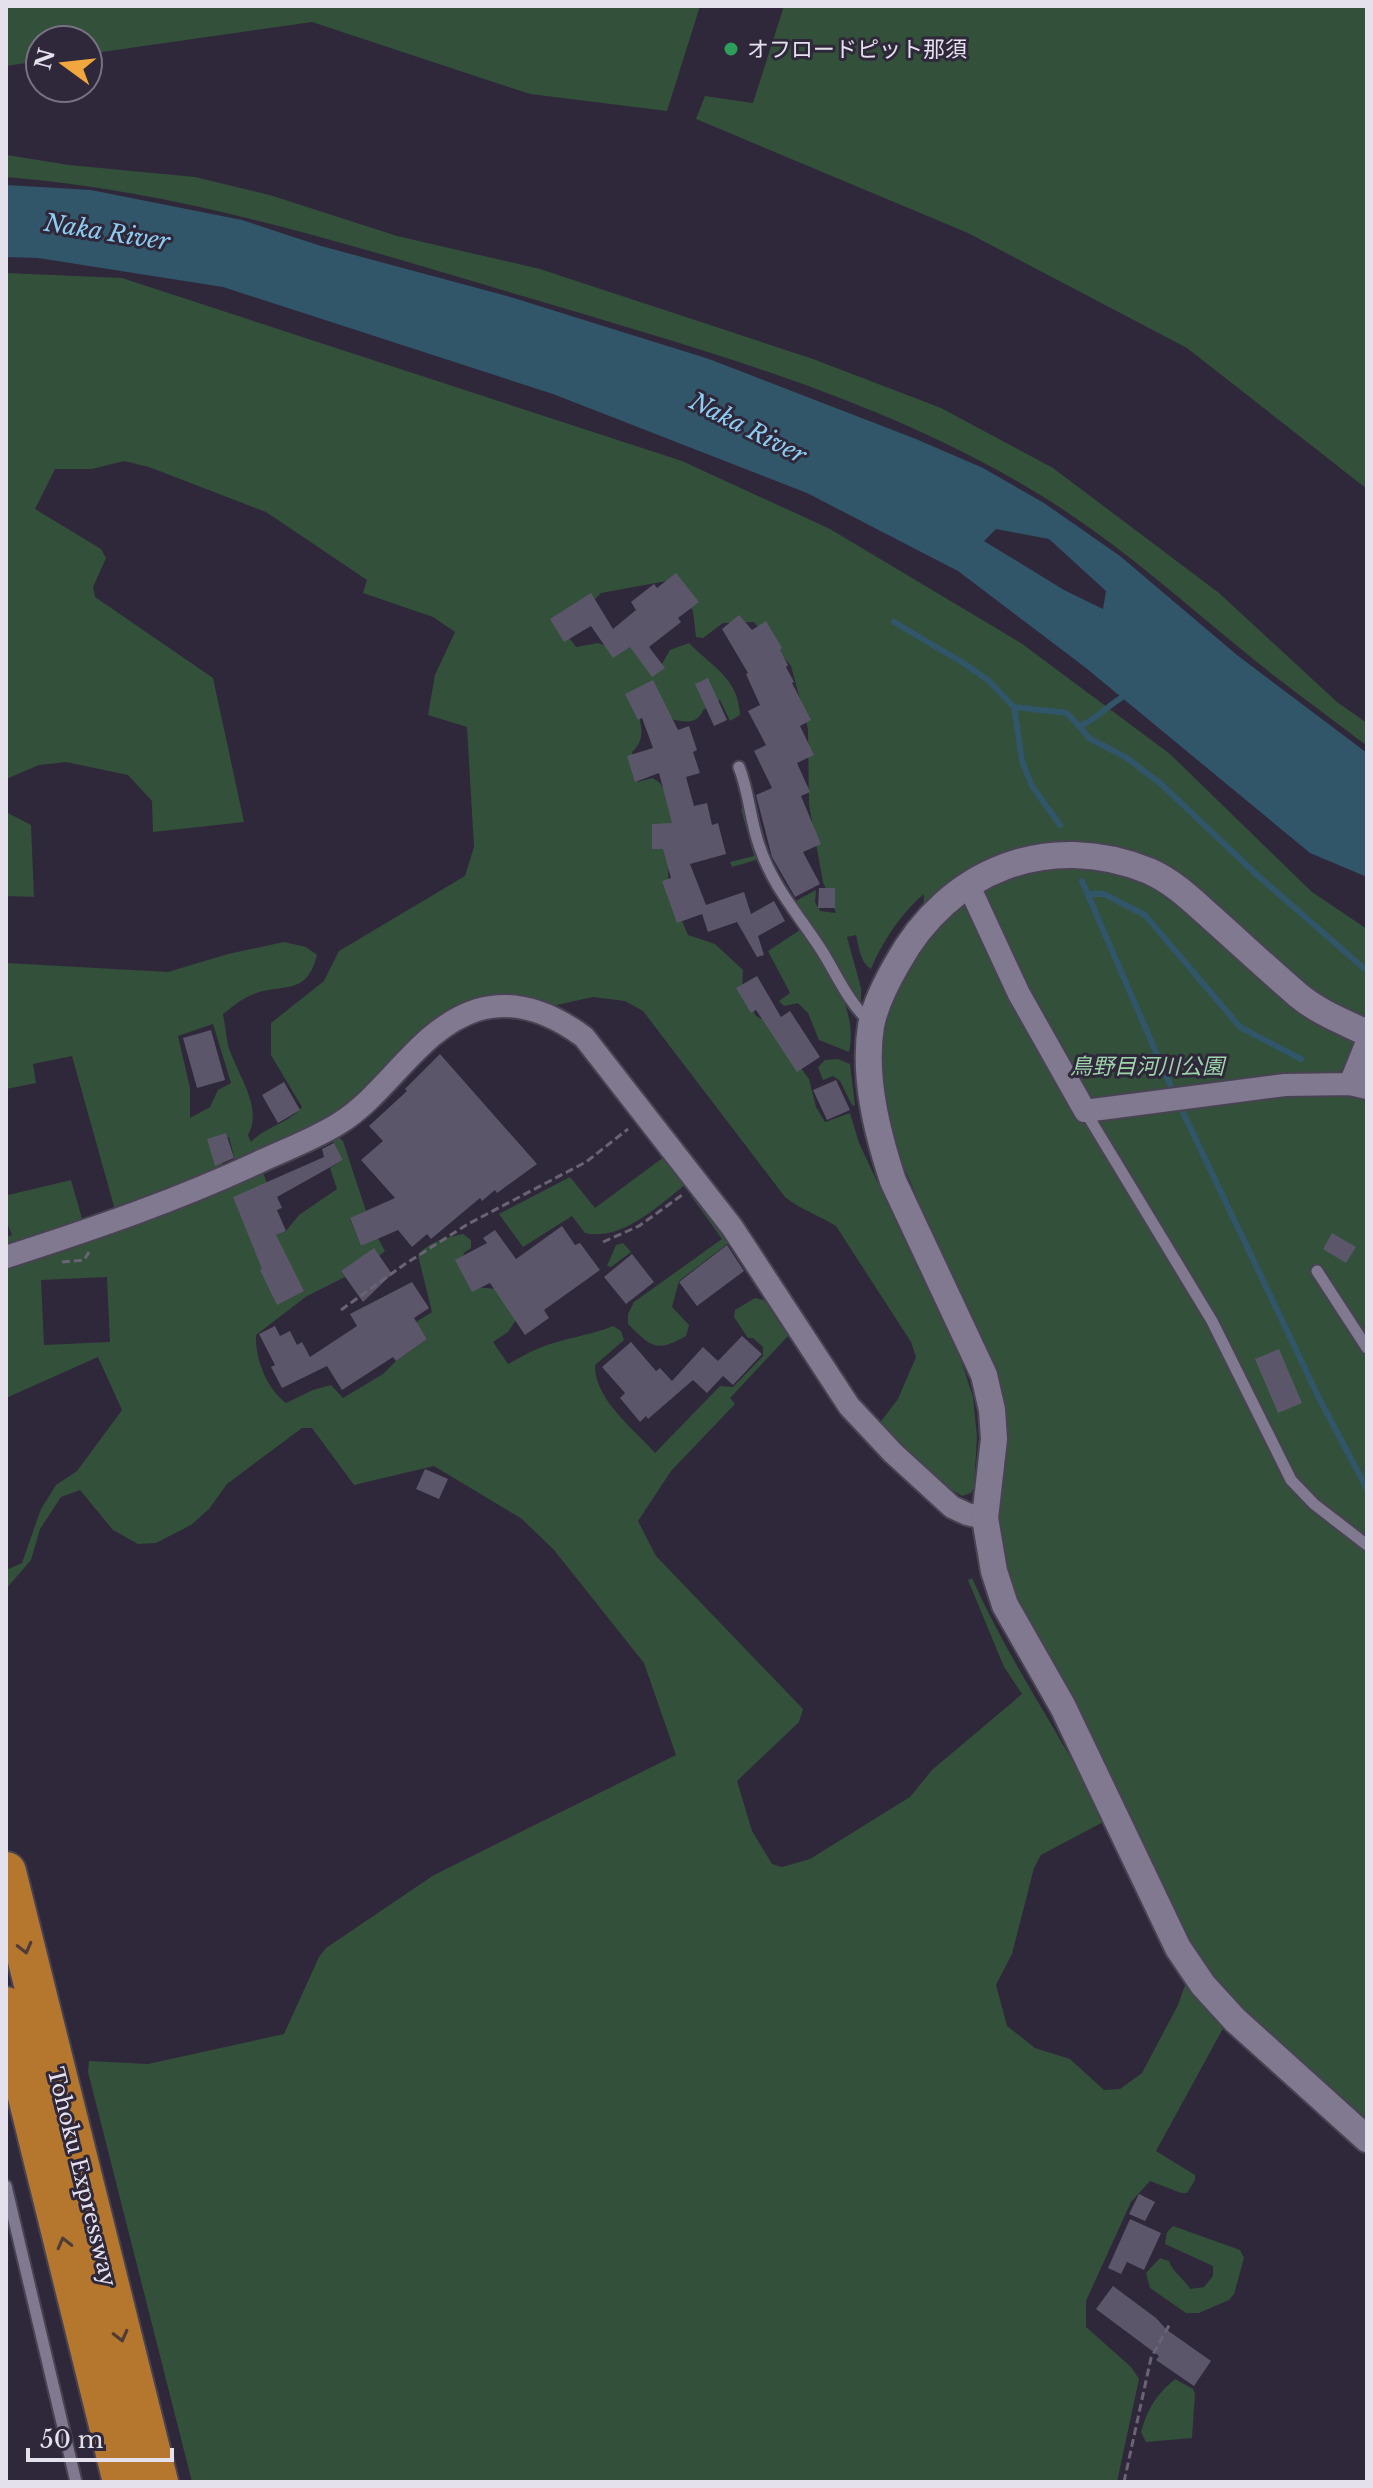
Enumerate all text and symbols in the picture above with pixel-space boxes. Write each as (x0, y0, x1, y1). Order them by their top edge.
north arrow (24, 24, 104, 104)
place label: オフロードピット那須 (747, 36, 967, 63)
marker: オフロードピット那須 (722, 40, 740, 58)
text: N (29, 45, 61, 72)
water label: Naka River (41, 208, 173, 256)
water label: Naka River (684, 386, 812, 470)
park label: 鳥野目河川公園 (1070, 1053, 1227, 1080)
one-way arrow (15, 1940, 32, 1954)
street label: Tohoku Expressway (42, 2065, 122, 2289)
one-way arrow (57, 2237, 74, 2251)
one-way arrow (112, 2328, 129, 2342)
scale bar (28, 2412, 172, 2462)
text: 50 m (40, 2425, 104, 2454)

